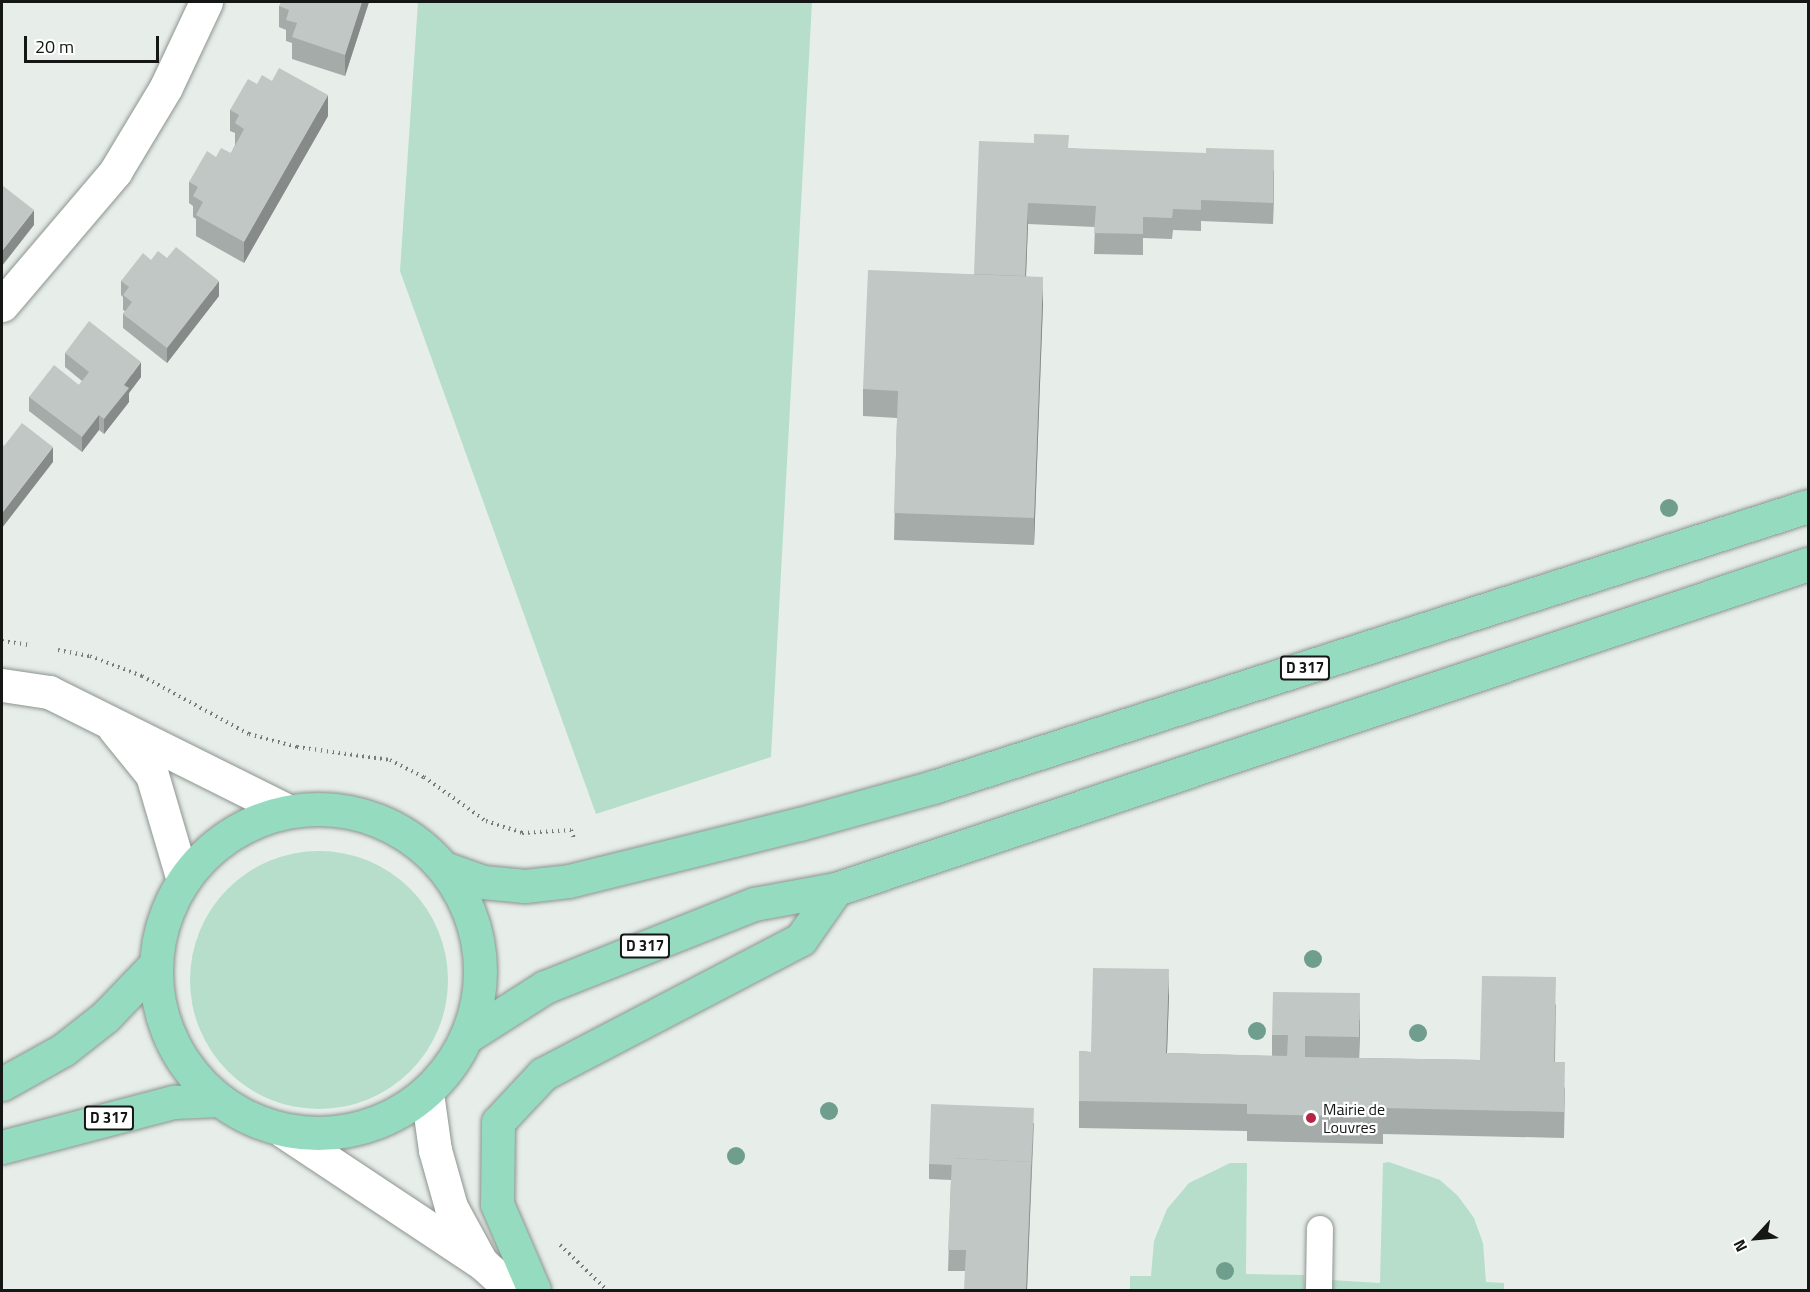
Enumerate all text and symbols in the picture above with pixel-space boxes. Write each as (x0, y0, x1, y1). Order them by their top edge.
scale bar (27, 24, 162, 62)
text: 20 m (35, 33, 74, 60)
road number: D 317 (1280, 656, 1330, 680)
road number: D 317 (620, 934, 670, 958)
place label: Mairie de Louvres (1323, 1099, 1385, 1137)
road number: D 317 (84, 1106, 134, 1130)
marker: Mairie de Louvres (1304, 1111, 1318, 1125)
north arrow (1726, 1208, 1786, 1268)
text: N (1727, 1236, 1753, 1256)

